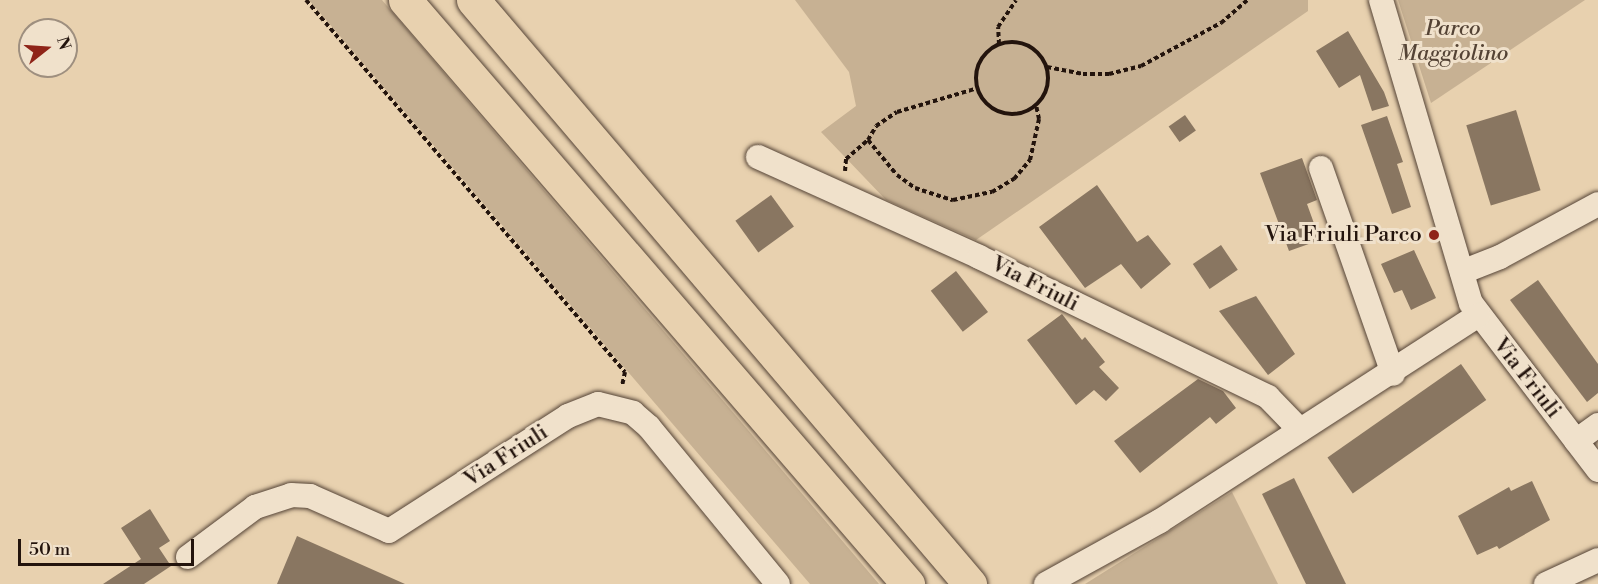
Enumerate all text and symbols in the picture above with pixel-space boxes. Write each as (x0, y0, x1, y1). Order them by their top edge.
park label: Parco Maggiolino (1398, 15, 1508, 66)
north arrow (18, 18, 78, 78)
text: N (52, 34, 75, 52)
place label: Via Friuli Parco (1265, 222, 1422, 248)
marker: Via Friuli Parco (1427, 228, 1441, 242)
street label: Via Friuli (987, 251, 1083, 317)
street label: Via Friuli (1487, 332, 1567, 424)
street label: Via Friuli (459, 419, 553, 493)
scale bar (21, 527, 196, 565)
text: 50 m (29, 538, 70, 561)

